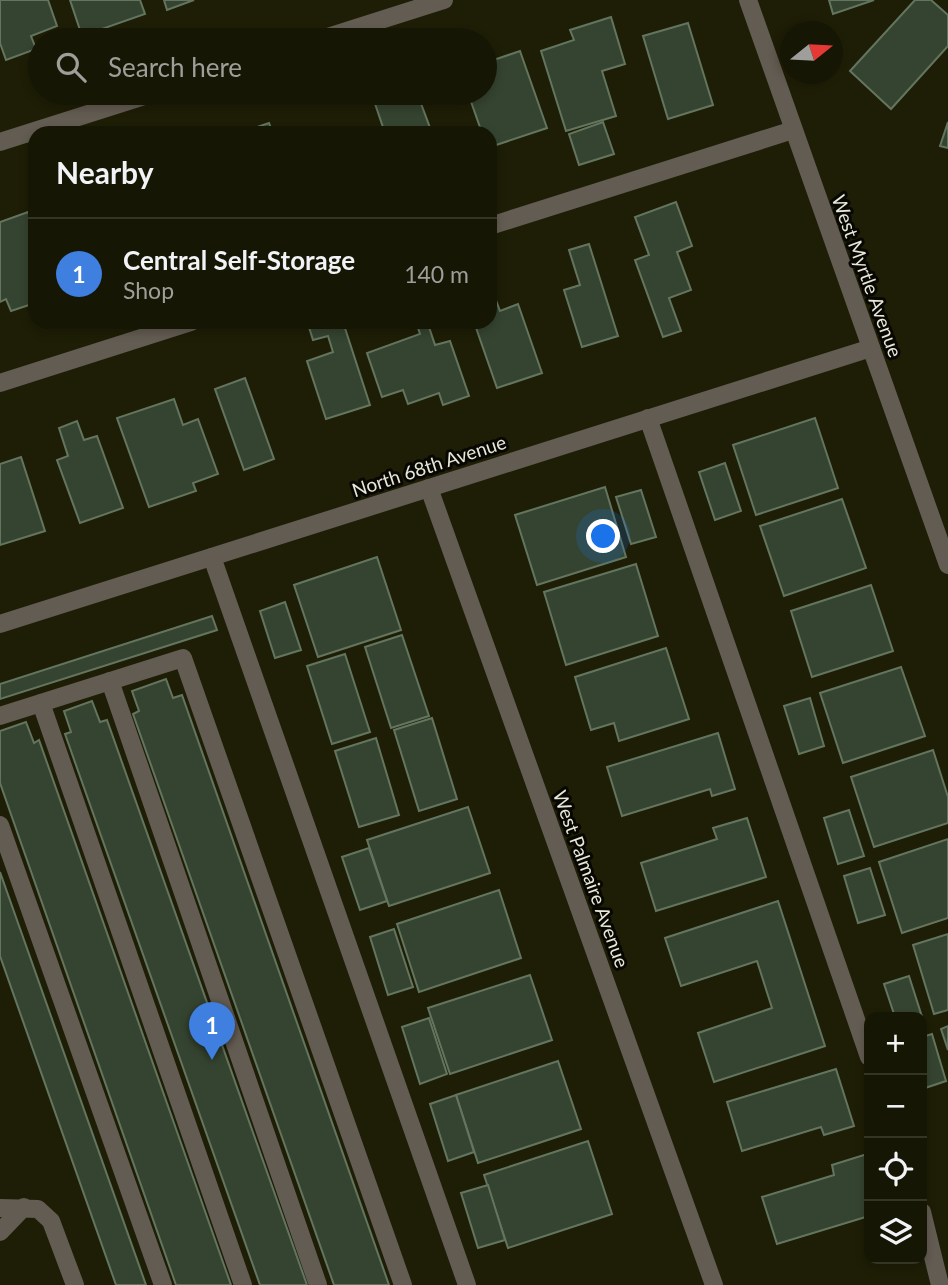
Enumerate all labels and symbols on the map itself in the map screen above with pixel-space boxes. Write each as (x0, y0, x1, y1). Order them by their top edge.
north arrow (780, 21, 843, 84)
street label: West Myrtle Avenue (827, 191, 908, 360)
street label: North 68th Avenue (349, 430, 509, 501)
your location (586, 519, 620, 553)
street label: West Palmaire Avenue (549, 787, 634, 971)
pin: 1 (189, 1002, 235, 1060)

